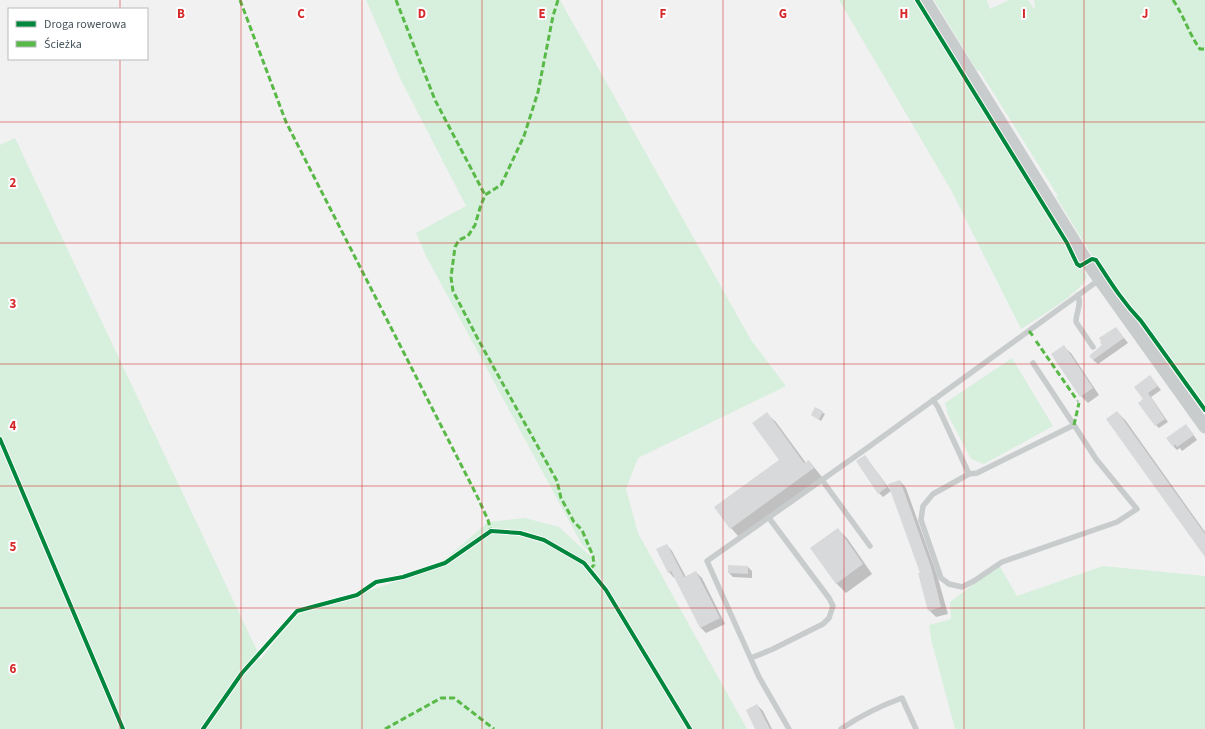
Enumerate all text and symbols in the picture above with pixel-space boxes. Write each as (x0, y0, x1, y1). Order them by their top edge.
text: B (177, 5, 185, 23)
text: C (297, 5, 305, 23)
text: D (418, 5, 426, 23)
text: E (538, 5, 546, 23)
text: F (660, 5, 667, 23)
text: G (779, 5, 787, 23)
text: H (900, 5, 908, 23)
text: I (1022, 5, 1026, 23)
text: J (1142, 5, 1148, 23)
legend (8, 8, 148, 60)
text: Droga rowerowa (44, 16, 126, 33)
text: Ścieżka (44, 36, 82, 53)
text: 2 (10, 174, 17, 192)
text: 3 (10, 295, 17, 313)
text: 4 (10, 417, 17, 435)
text: 5 (10, 538, 17, 556)
text: 6 (10, 660, 17, 678)

